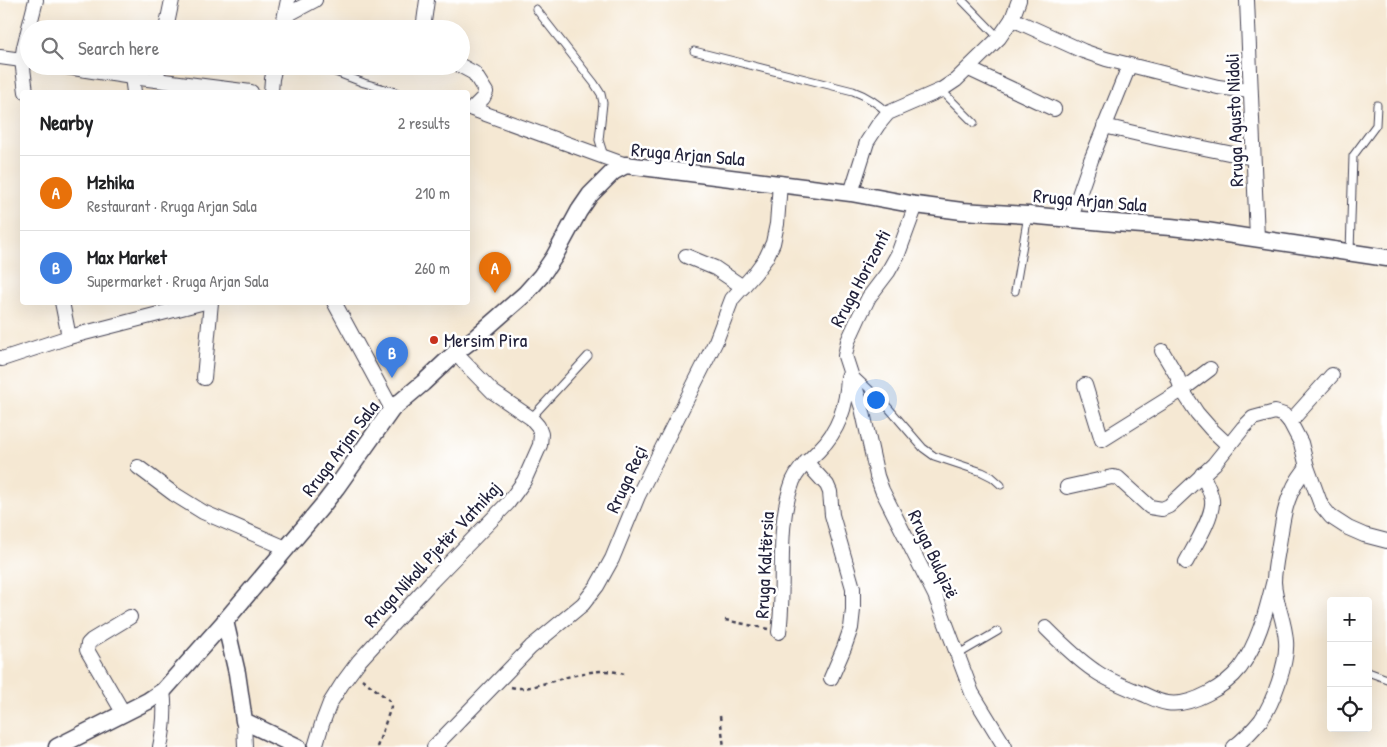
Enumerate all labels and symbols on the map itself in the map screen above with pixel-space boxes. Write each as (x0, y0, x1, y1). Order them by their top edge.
street label: Rruga Agusto Nidoli (1219, 53, 1249, 187)
street label: Rruga Arjan Sala (630, 136, 746, 172)
street label: Rruga Arjan Sala (1032, 182, 1148, 218)
street label: Rruga Horizonti (823, 225, 897, 331)
pin: A (479, 252, 511, 293)
place label: Mersim Pira (444, 327, 528, 353)
marker: Mersim Pira (428, 334, 440, 346)
pin: B (376, 337, 408, 378)
your location (863, 387, 889, 413)
street label: Rruga Arjan Sala (295, 394, 385, 501)
street label: Rruga Reçi (599, 441, 653, 517)
street label: Rruga Nikoll Pjetër Vatnikaj (358, 475, 506, 633)
street label: Rruga Bulqizë (902, 506, 966, 603)
street label: Rruga Kaltërsia (748, 510, 780, 619)

